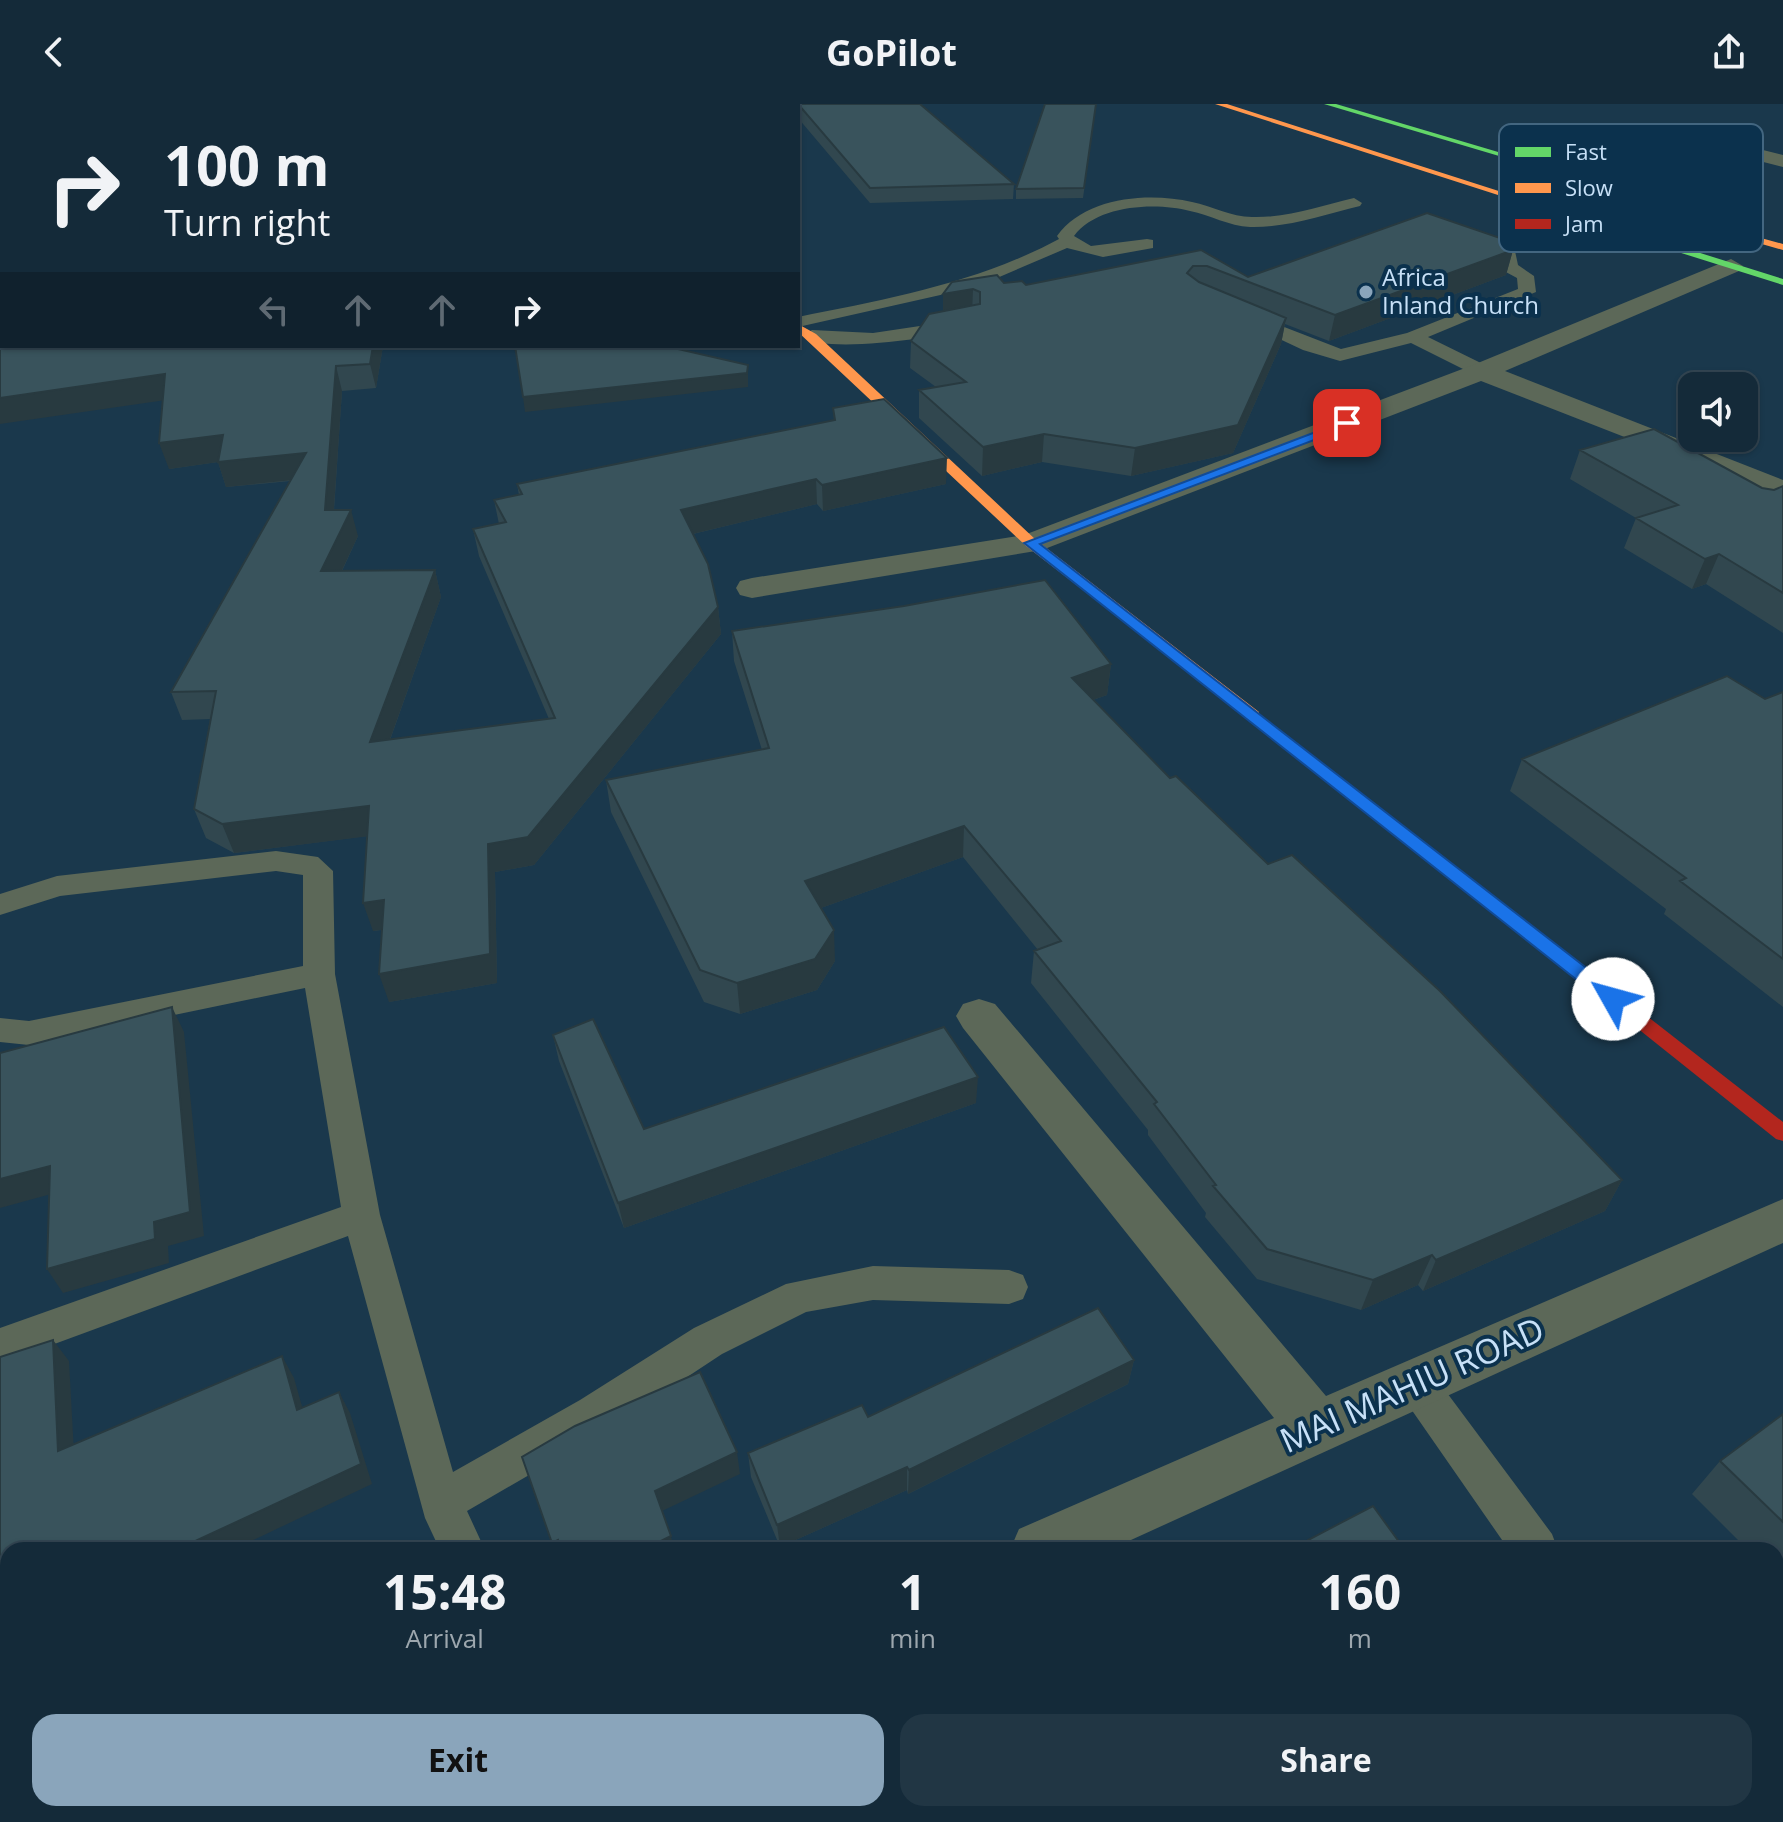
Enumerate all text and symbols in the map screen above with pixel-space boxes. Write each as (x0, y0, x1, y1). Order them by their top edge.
text: GoPilot (826, 28, 957, 77)
icon: back (32, 30, 76, 74)
icon: share (1707, 30, 1751, 74)
legend (1499, 124, 1763, 252)
text: 100 m (164, 126, 330, 202)
icon: right (32, 136, 136, 240)
text: Fast (1565, 136, 1607, 166)
text: Slow (1565, 172, 1613, 202)
text: Turn right (164, 198, 330, 247)
text: Jam (1563, 208, 1604, 238)
place label: Africa Inland Church (1382, 260, 1539, 321)
marker: Africa Inland Church (1357, 283, 1375, 301)
icon: left (252, 288, 296, 332)
icon: ahead (336, 288, 380, 332)
icon: ahead (420, 288, 464, 332)
icon: right (504, 288, 548, 332)
map controls (1678, 372, 1758, 452)
button: sound (1678, 372, 1758, 452)
pin (1313, 389, 1381, 457)
icon: arrive (1325, 401, 1369, 445)
position arrow (1571, 957, 1655, 1041)
street label: MAI MAHIU ROAD (1272, 1305, 1551, 1463)
text: 15:48 (383, 1559, 506, 1624)
text: 1 (899, 1559, 926, 1624)
text: 160 (1319, 1559, 1401, 1624)
text: Arrival (405, 1620, 484, 1656)
text: min (889, 1620, 936, 1656)
text: m (1348, 1620, 1372, 1656)
button: Exit (32, 1714, 884, 1806)
button: Share (900, 1714, 1752, 1806)

